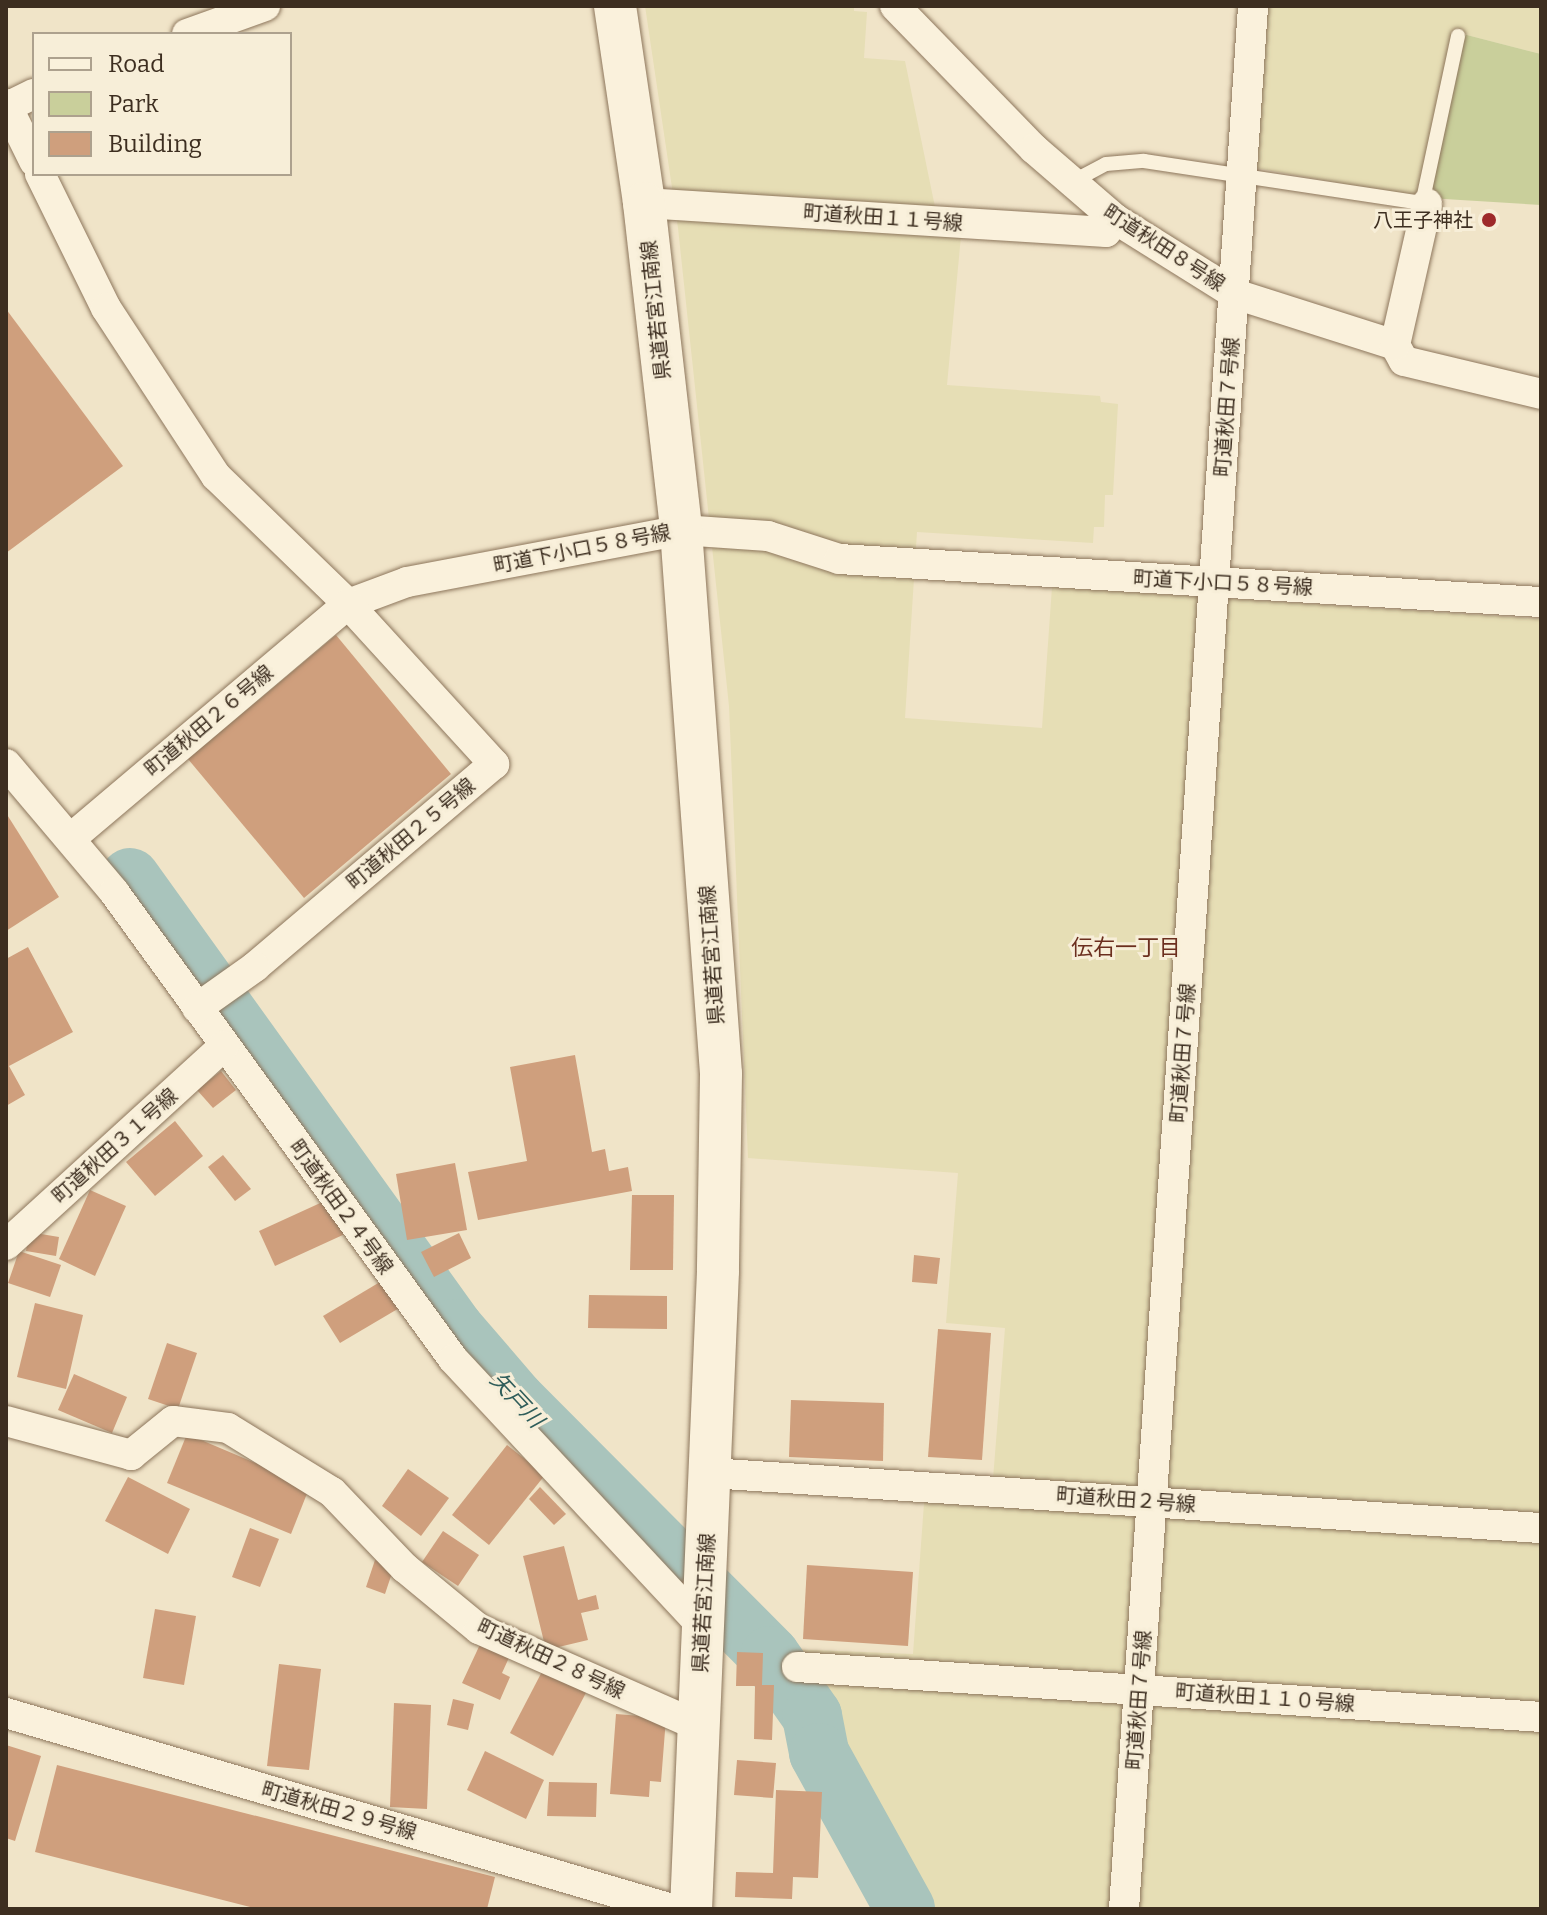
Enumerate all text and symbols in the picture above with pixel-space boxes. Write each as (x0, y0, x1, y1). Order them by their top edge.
legend (32, 32, 292, 176)
text: Road (108, 50, 164, 78)
text: Park (108, 90, 159, 118)
text: Building (108, 130, 202, 158)
street label: 町道秋田１１号線 (802, 200, 964, 236)
street label: 町道秋田８号線 (1099, 200, 1229, 296)
place label: 八王子神社 (1373, 208, 1473, 232)
marker: 八王子神社 (1480, 211, 1498, 229)
street label: 県道若宮江南線 (637, 239, 675, 381)
street label: 町道秋田７号線 (1210, 336, 1244, 478)
street label: 町道下小口５８号線 (491, 520, 673, 578)
street label: 町道下小口５８号線 (1132, 566, 1314, 600)
street label: 町道秋田２６号線 (140, 660, 278, 782)
street label: 町道秋田２５号線 (342, 773, 480, 895)
street label: 県道若宮江南線 (695, 884, 729, 1026)
district label: 伝右一丁目 (1071, 935, 1181, 961)
street label: 町道秋田７号線 (1166, 982, 1200, 1124)
street label: 町道秋田３１号線 (48, 1084, 182, 1208)
street label: 町道秋田２４号線 (284, 1135, 398, 1279)
water label: 矢戸川 (485, 1367, 549, 1433)
street label: 町道秋田２号線 (1055, 1483, 1197, 1517)
street label: 県道若宮江南線 (688, 1532, 720, 1674)
street label: 町道秋田２８号線 (473, 1614, 629, 1704)
street label: 町道秋田７号線 (1122, 1629, 1156, 1771)
street label: 町道秋田１１０号線 (1174, 1680, 1356, 1716)
street label: 町道秋田２９号線 (259, 1777, 419, 1845)

